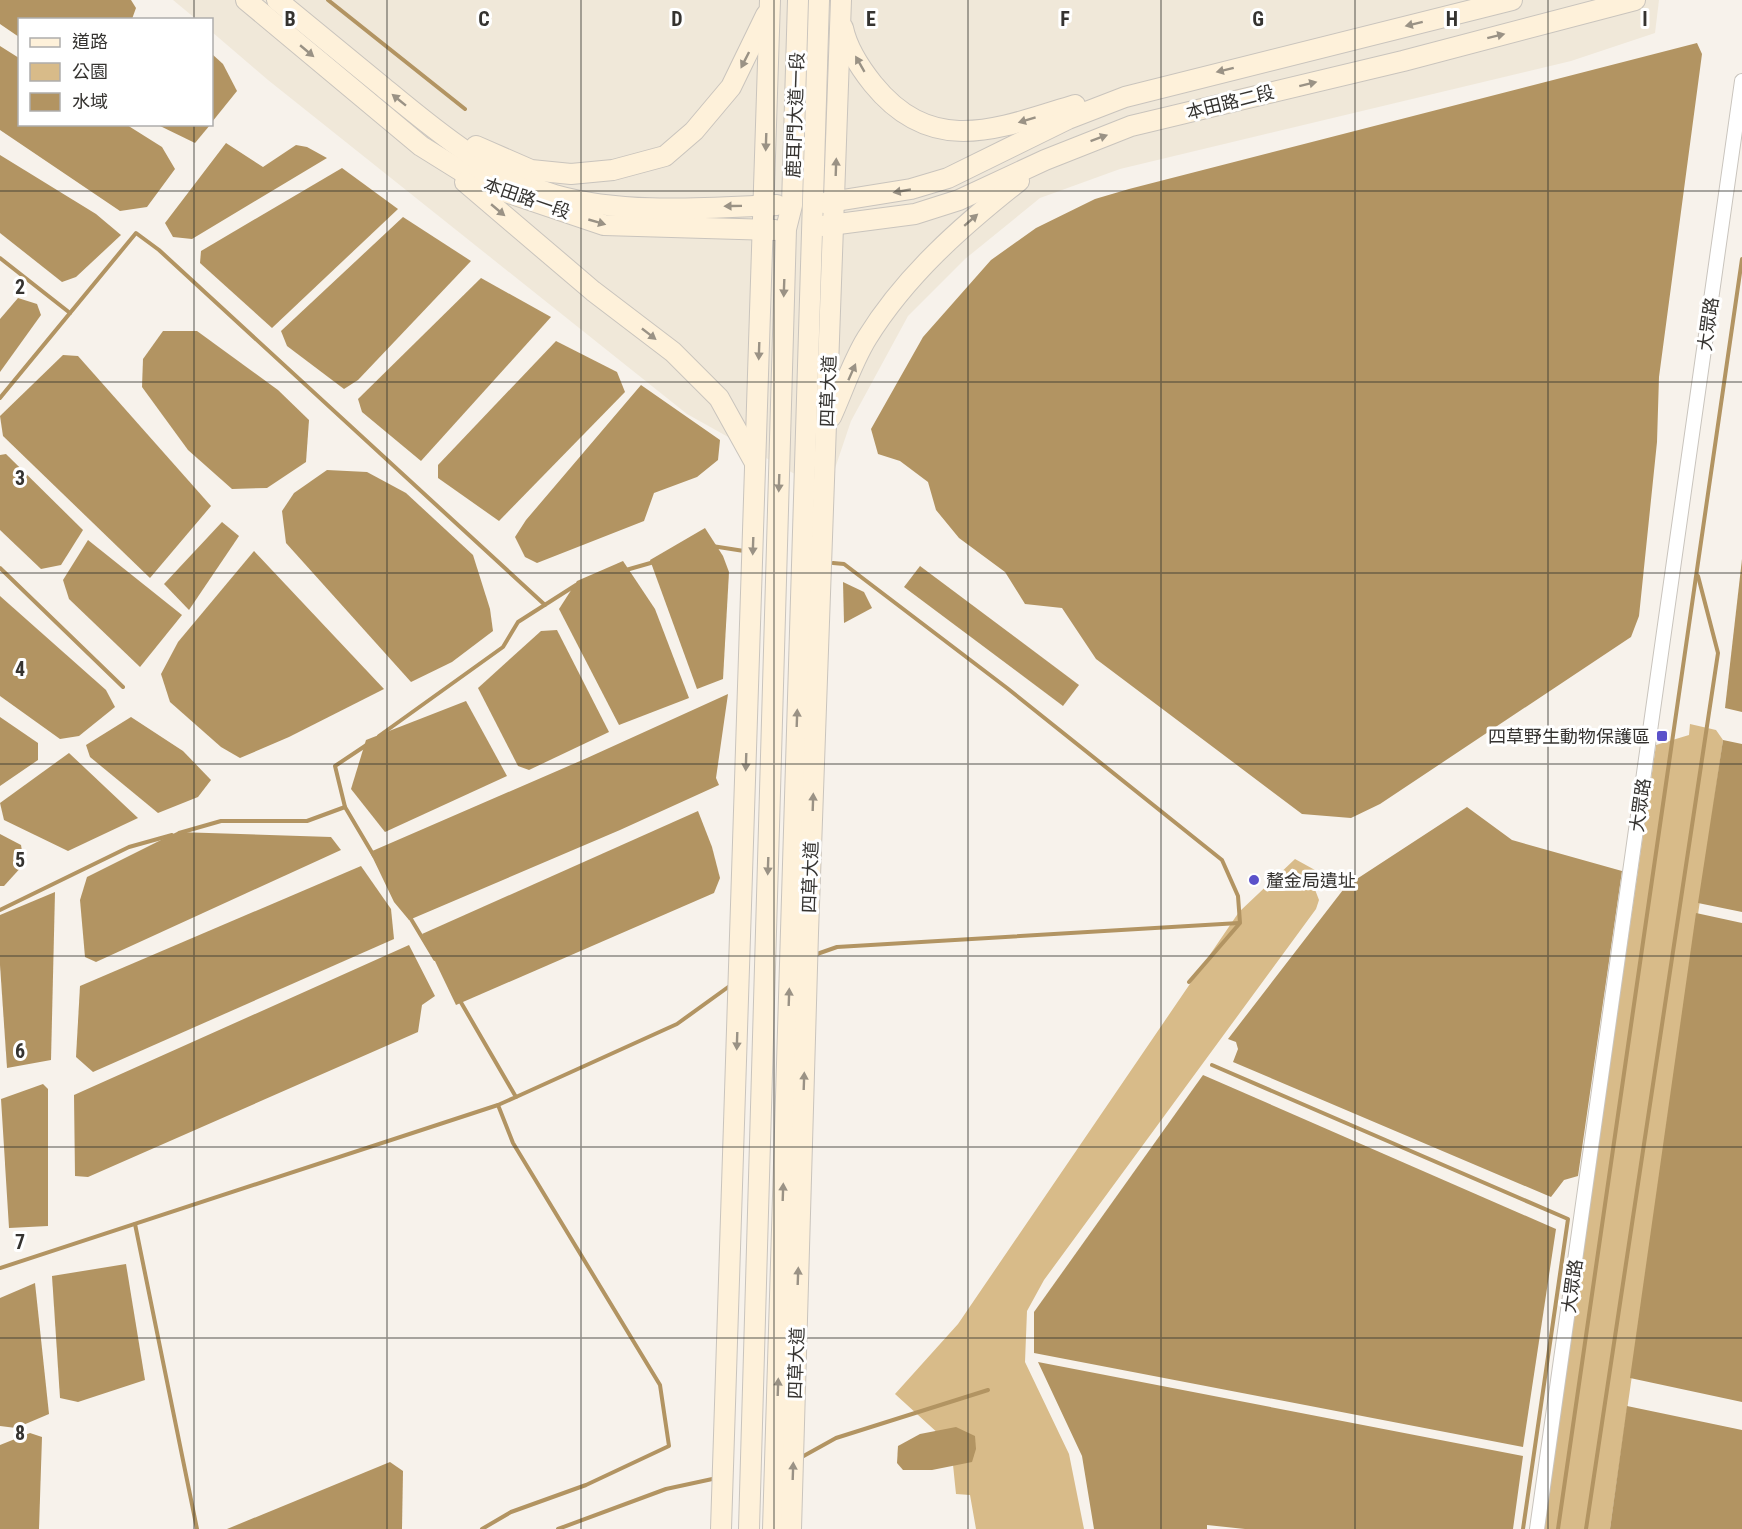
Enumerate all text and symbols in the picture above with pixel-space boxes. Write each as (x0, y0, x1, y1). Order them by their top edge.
text: B (284, 7, 296, 31)
text: C (478, 7, 490, 31)
text: D (671, 7, 683, 31)
text: E (866, 7, 876, 31)
text: F (1060, 7, 1070, 31)
text: G (1252, 7, 1264, 31)
text: H (1446, 7, 1458, 31)
text: I (1642, 7, 1648, 31)
legend (18, 18, 213, 126)
one-way arrow (1405, 19, 1424, 29)
one-way arrow (1487, 30, 1506, 40)
text: 道路 (72, 31, 108, 52)
one-way arrow (299, 44, 315, 57)
one-way arrow (740, 52, 750, 69)
street label: 鹿耳門大道一段 (782, 52, 808, 178)
one-way arrow (855, 56, 865, 73)
text: 公園 (72, 61, 108, 82)
one-way arrow (1216, 66, 1234, 76)
one-way arrow (1298, 78, 1317, 88)
street label: 本田路二段 (1184, 81, 1276, 123)
text: 水域 (72, 91, 108, 112)
one-way arrow (391, 94, 407, 107)
one-way arrow (1018, 116, 1036, 125)
one-way arrow (761, 133, 770, 152)
one-way arrow (1090, 133, 1108, 143)
one-way arrow (832, 157, 841, 176)
street label: 本田路一段 (481, 173, 573, 223)
one-way arrow (892, 186, 911, 195)
one-way arrow (724, 202, 743, 211)
one-way arrow (490, 204, 506, 217)
one-way arrow (963, 214, 978, 227)
one-way arrow (588, 218, 606, 227)
text: 2 (15, 275, 25, 299)
one-way arrow (780, 278, 789, 297)
street label: 大眾路 (1694, 296, 1722, 352)
one-way arrow (641, 327, 657, 340)
one-way arrow (754, 342, 764, 361)
street label: 四草大道 (816, 355, 840, 427)
one-way arrow (847, 362, 857, 380)
text: 3 (15, 466, 25, 490)
one-way arrow (774, 473, 784, 492)
one-way arrow (748, 537, 758, 556)
text: 4 (15, 657, 25, 681)
one-way arrow (793, 708, 802, 727)
place label: 四草野生動物保護區 (1488, 726, 1650, 747)
marker: 四草野生動物保護區 (1655, 729, 1669, 743)
one-way arrow (741, 753, 751, 772)
street label: 大眾路 (1626, 777, 1654, 833)
one-way arrow (808, 792, 817, 811)
street label: 四草大道 (798, 841, 822, 913)
text: 5 (15, 848, 25, 872)
one-way arrow (763, 857, 773, 876)
place label: 釐金局遺址 (1266, 870, 1356, 891)
marker: 釐金局遺址 (1247, 873, 1261, 887)
one-way arrow (784, 987, 794, 1006)
one-way arrow (732, 1031, 741, 1050)
text: 6 (15, 1039, 25, 1063)
one-way arrow (799, 1071, 808, 1090)
one-way arrow (779, 1182, 788, 1201)
text: 7 (15, 1230, 25, 1254)
street label: 大眾路 (1558, 1258, 1586, 1314)
one-way arrow (794, 1266, 803, 1285)
street label: 四草大道 (784, 1327, 808, 1399)
one-way arrow (773, 1377, 782, 1396)
text: 8 (15, 1421, 25, 1445)
one-way arrow (788, 1461, 797, 1480)

